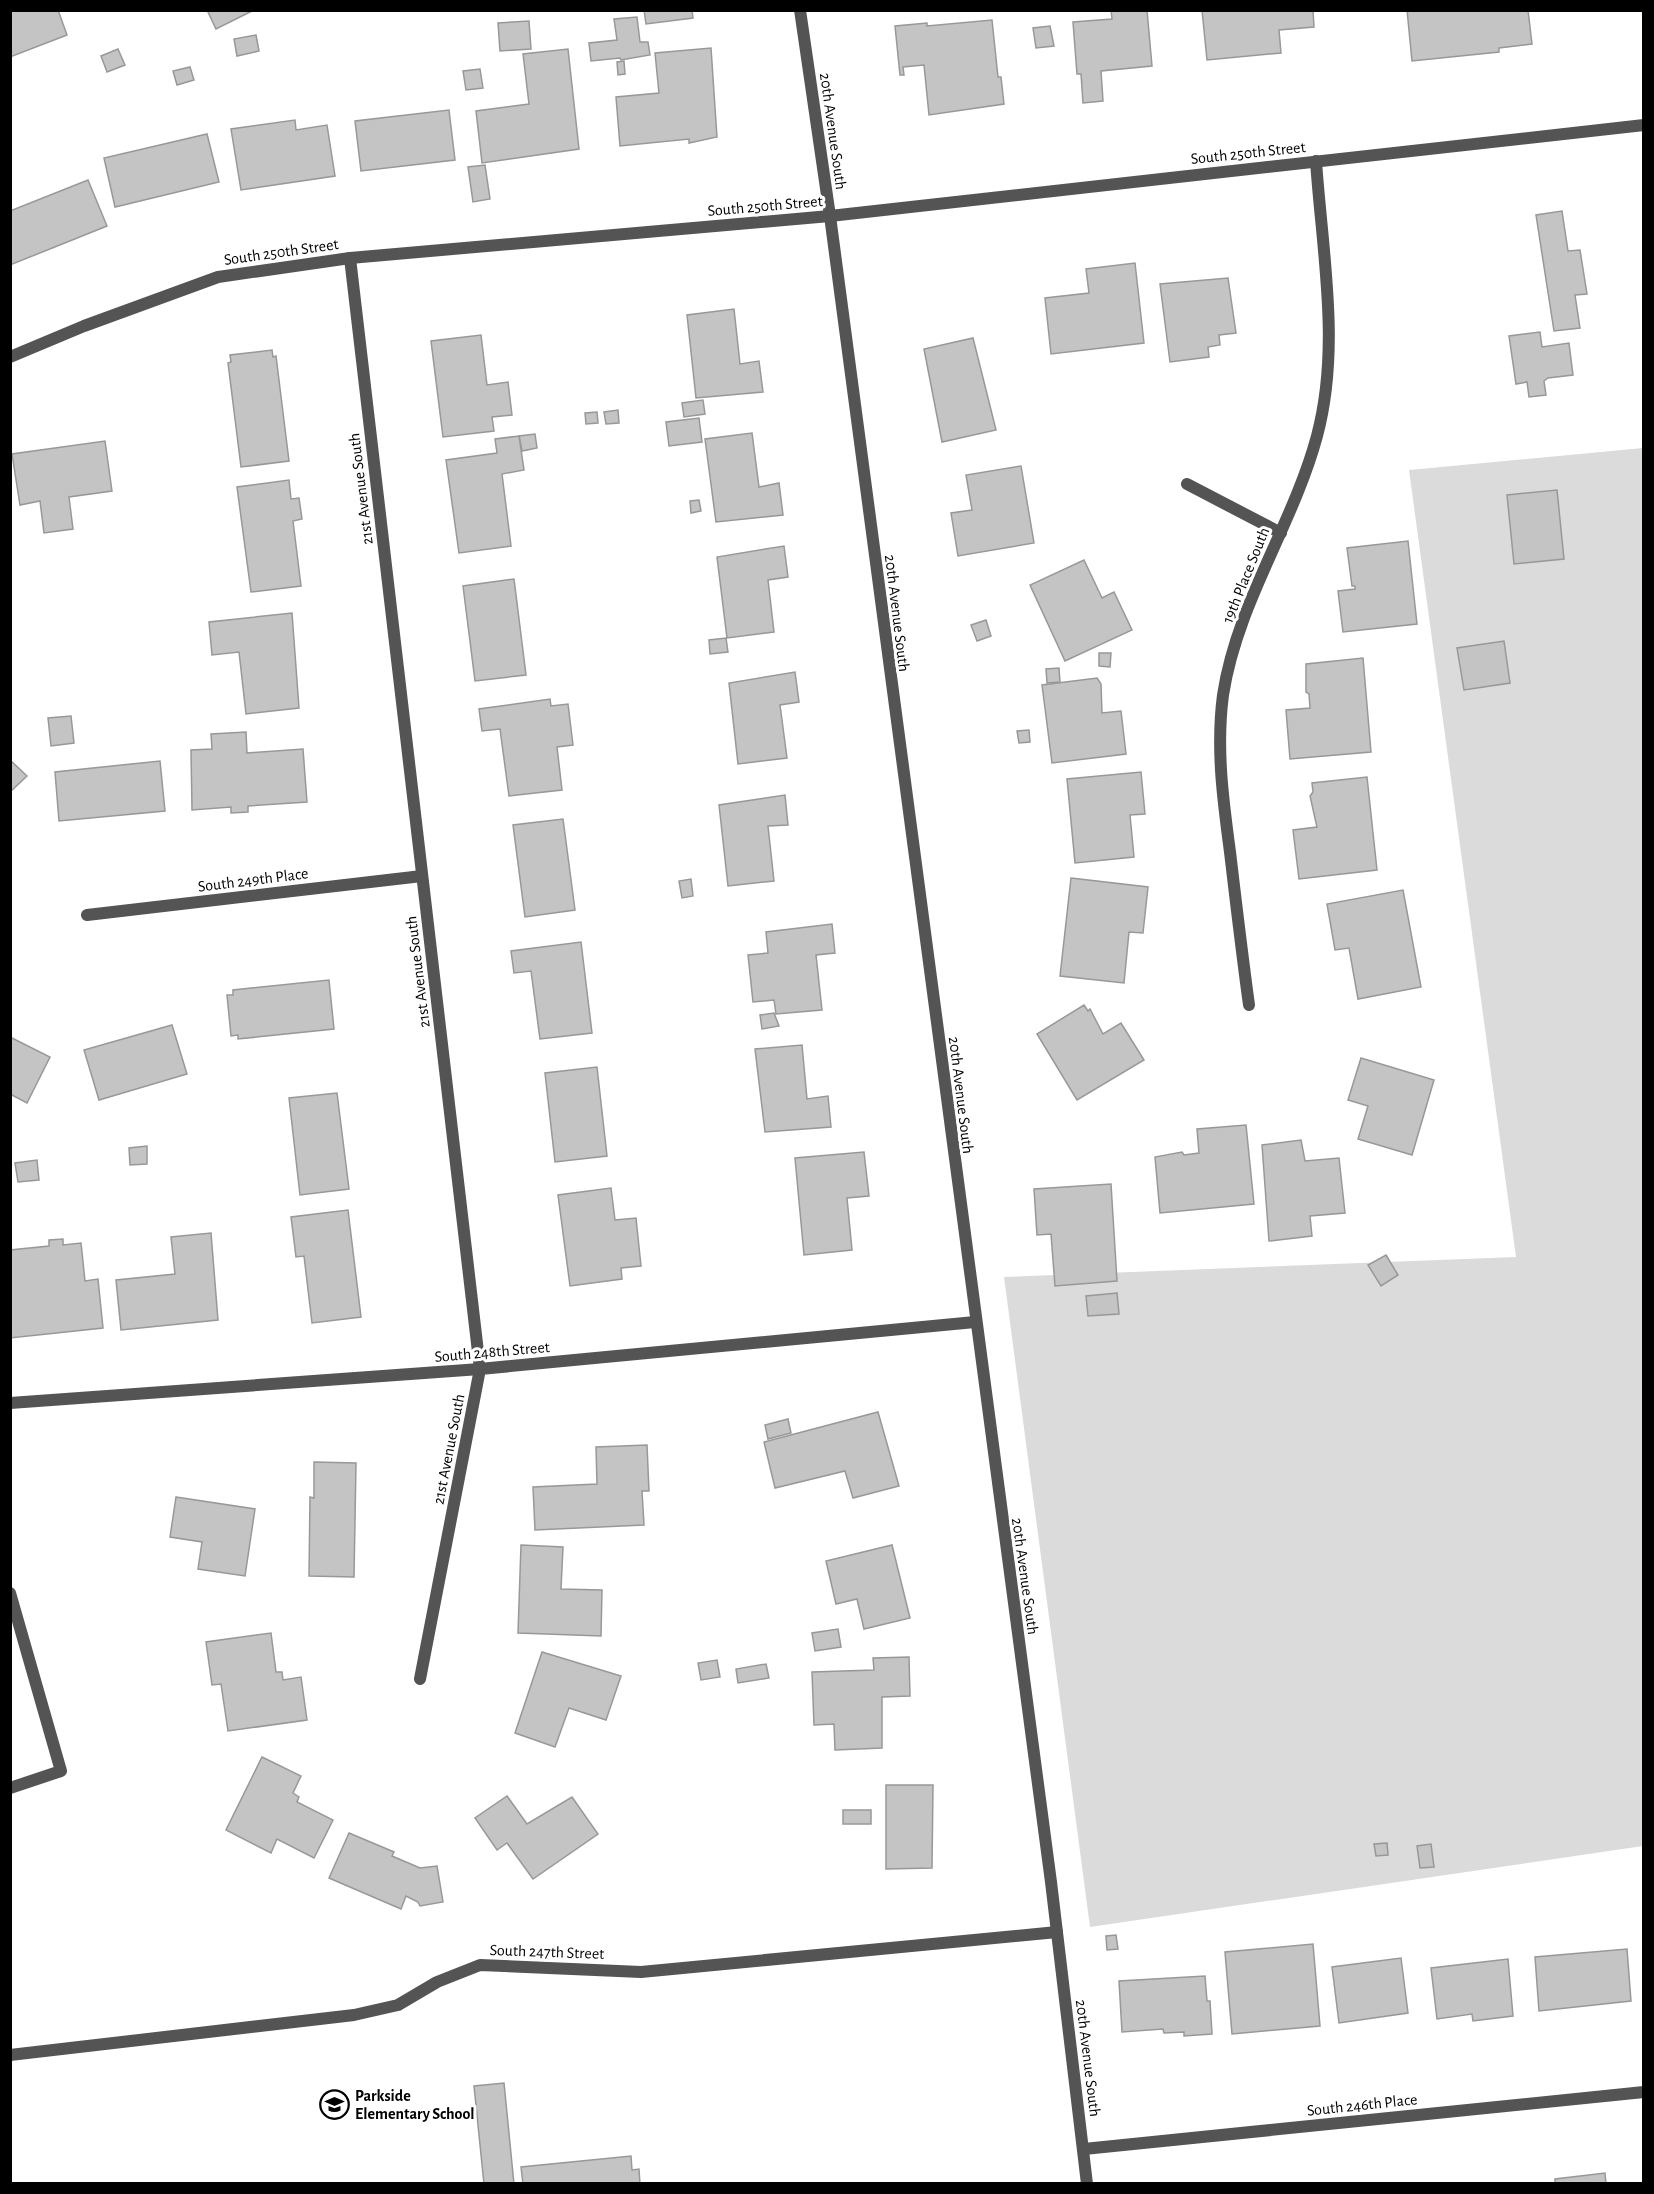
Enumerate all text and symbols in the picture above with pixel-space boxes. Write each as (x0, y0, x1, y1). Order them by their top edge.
street label: 20th Avenue South (817, 72, 849, 191)
street label: South 250th Street (1190, 139, 1306, 167)
street label: South 250th Street (707, 193, 823, 219)
street label: South 250th Street (223, 236, 339, 268)
street label: 21st Avenue South (346, 432, 376, 546)
street label: 19th Place South (1219, 525, 1272, 625)
street label: 20th Avenue South (882, 554, 912, 673)
street label: South 249th Place (197, 865, 309, 895)
street label: 21st Avenue South (403, 915, 433, 1029)
street label: 20th Avenue South (946, 1036, 976, 1155)
street label: South 248th Street (434, 1339, 550, 1365)
street label: 21st Avenue South (430, 1392, 468, 1506)
street label: 20th Avenue South (1009, 1517, 1041, 1636)
street label: South 247th Street (489, 1942, 605, 1962)
street label: 20th Avenue South (1073, 1999, 1103, 2118)
school or university icon: Parkside Elementary School (318, 2088, 350, 2120)
place label: Parkside Elementary School (355, 2088, 475, 2123)
street label: South 246th Place (1306, 2091, 1418, 2119)

